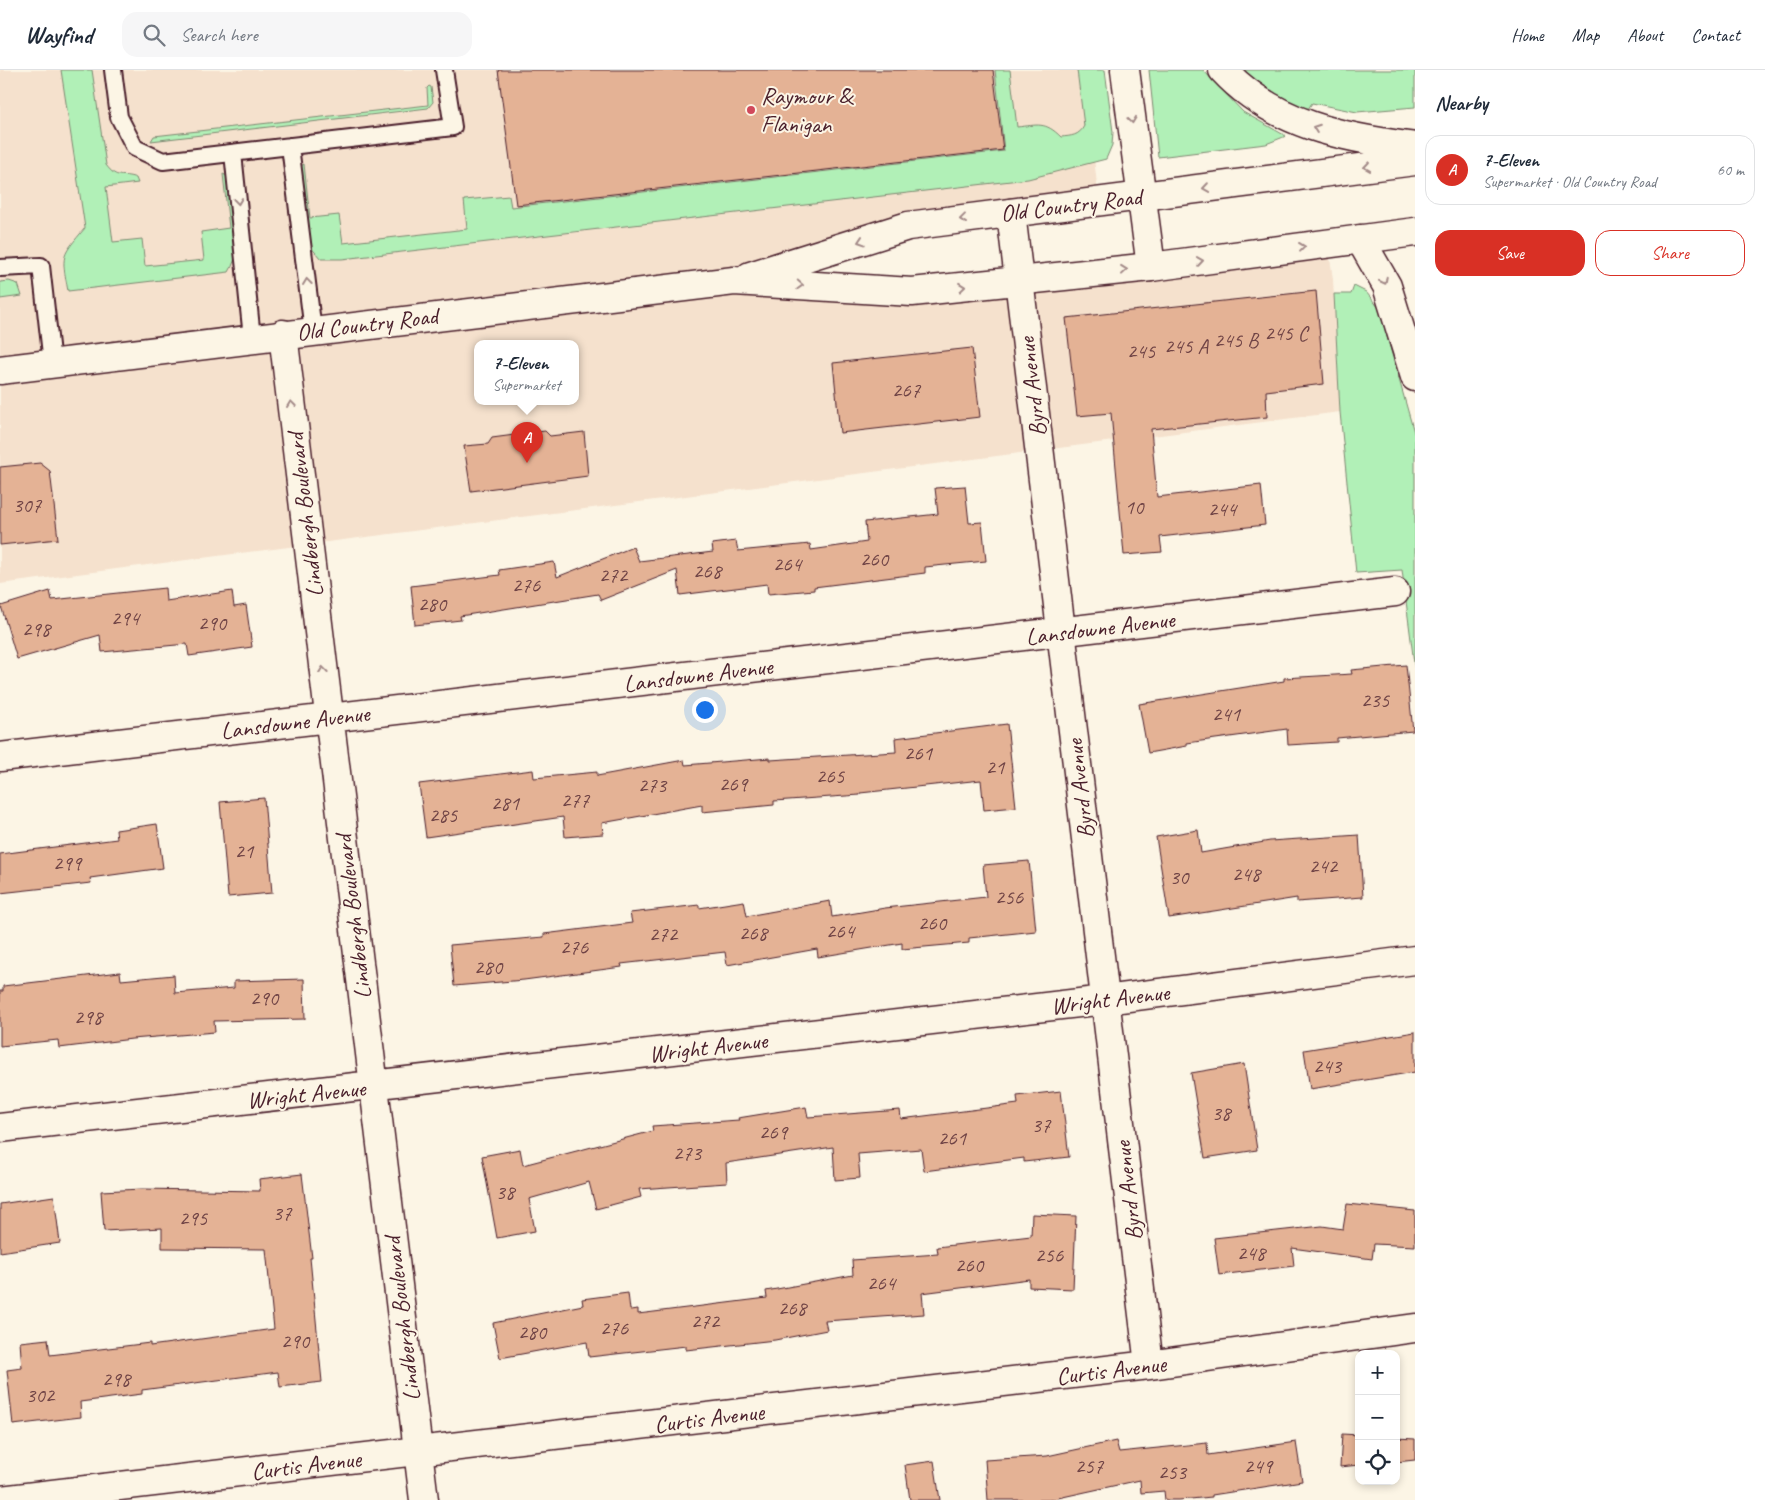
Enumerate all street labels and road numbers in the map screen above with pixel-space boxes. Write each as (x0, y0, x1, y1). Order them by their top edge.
street label: Old Country Road (999, 181, 1147, 229)
street label: Old Country Road (295, 300, 443, 348)
street label: Byrd Avenue (1011, 334, 1053, 438)
street label: Lindbergh Boulevard (280, 428, 330, 599)
street label: Lansdowne Avenue (1024, 604, 1178, 652)
street label: Lansdowne Avenue (622, 651, 776, 699)
street label: Lansdowne Avenue (219, 698, 373, 746)
street label: Byrd Avenue (1059, 736, 1101, 840)
street label: Lindbergh Boulevard (328, 830, 378, 1001)
street label: Wright Avenue (1049, 977, 1173, 1021)
street label: Wright Avenue (647, 1025, 771, 1069)
street label: Wright Avenue (245, 1073, 369, 1115)
street label: Byrd Avenue (1107, 1138, 1149, 1242)
street label: Lindbergh Boulevard (377, 1232, 427, 1403)
street label: Curtis Avenue (1054, 1348, 1170, 1392)
street label: Curtis Avenue (652, 1396, 768, 1440)
street label: Curtis Avenue (249, 1443, 365, 1487)

